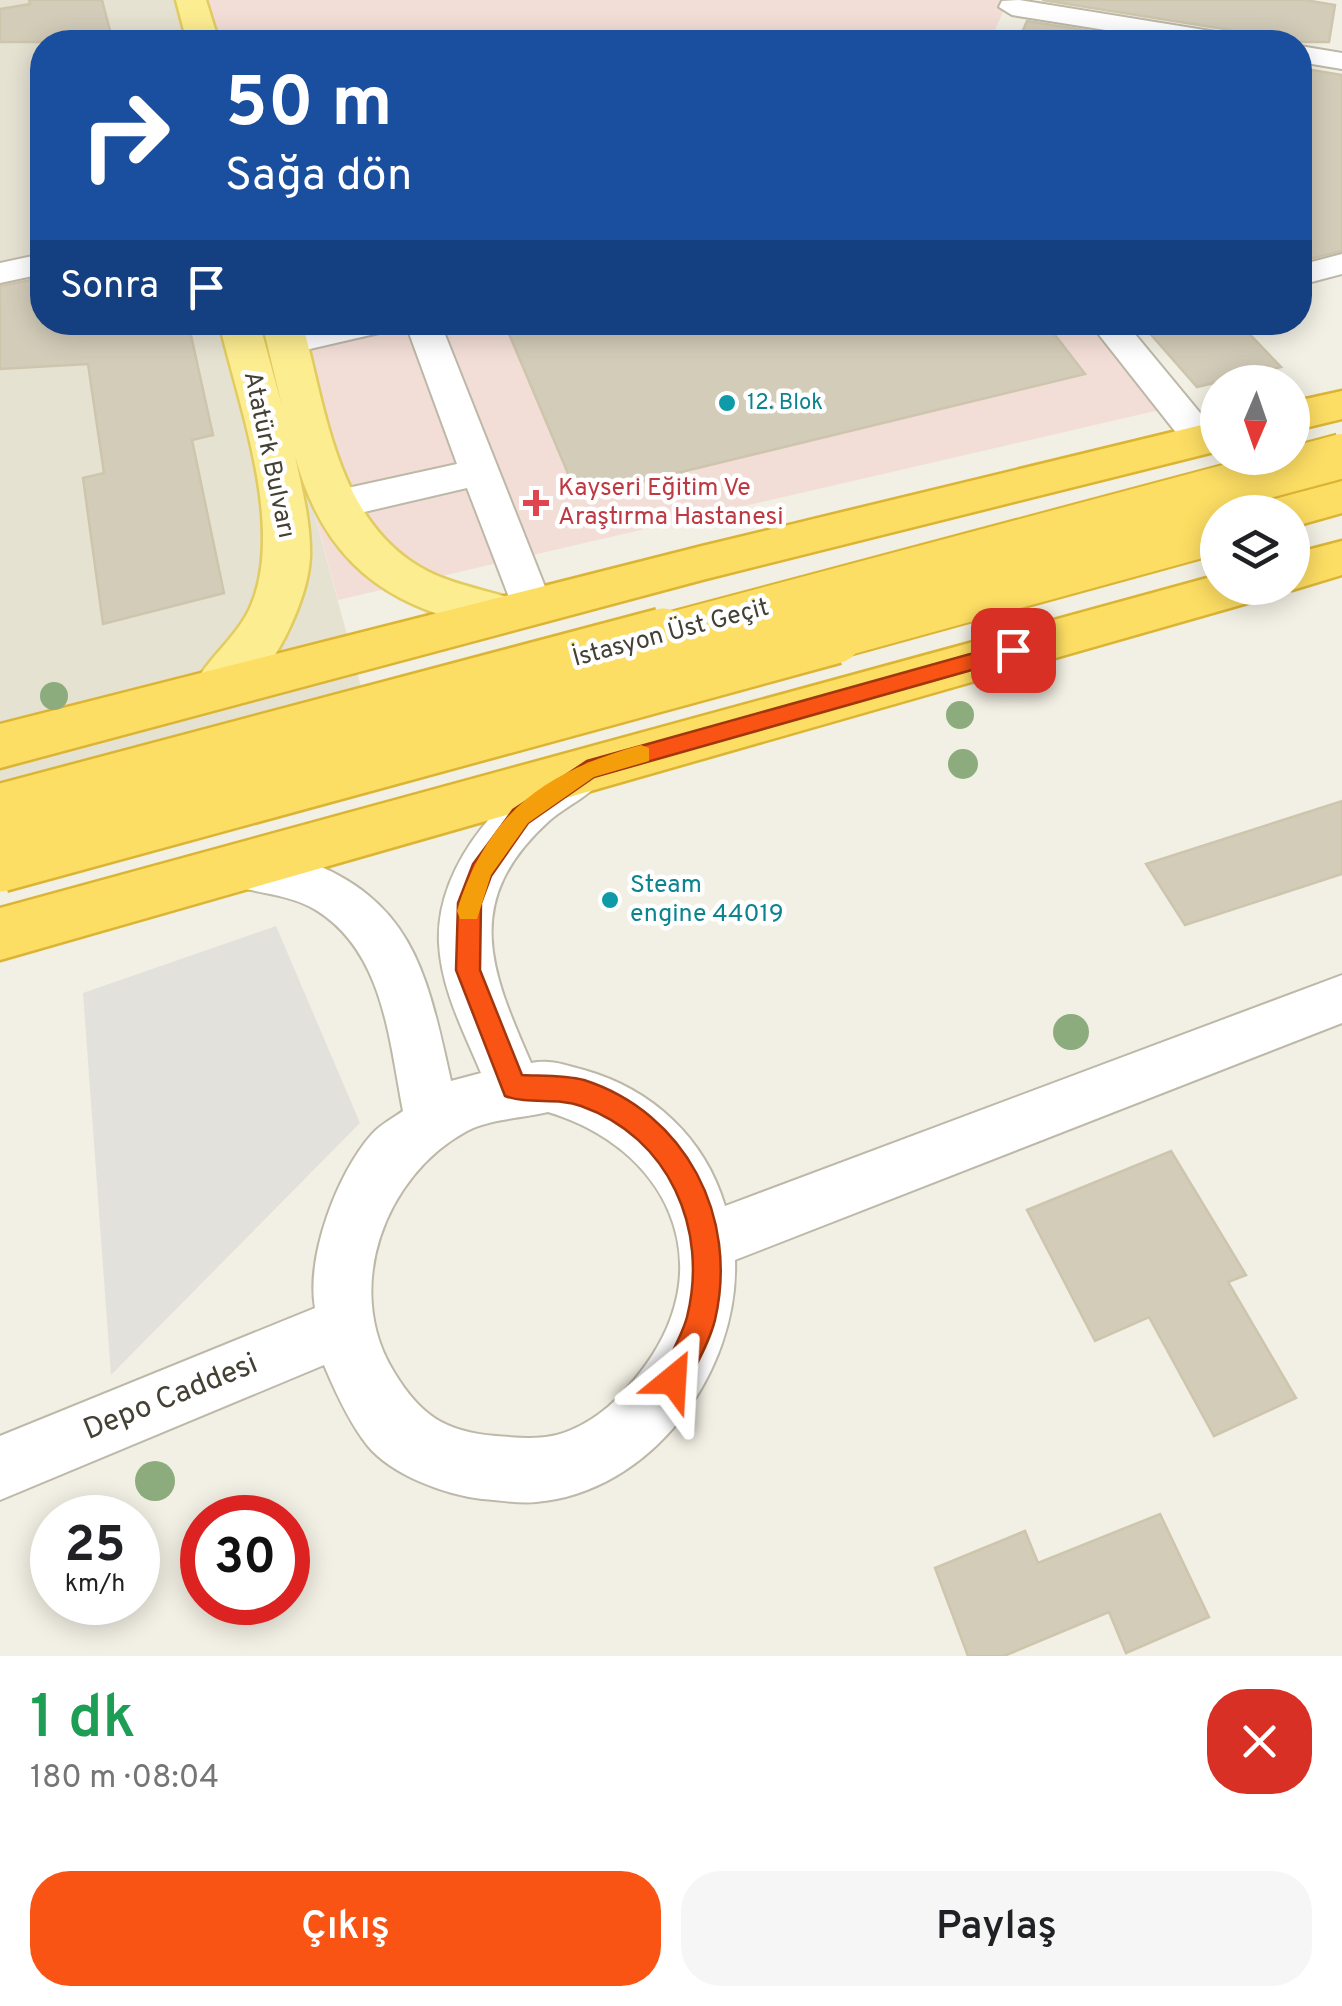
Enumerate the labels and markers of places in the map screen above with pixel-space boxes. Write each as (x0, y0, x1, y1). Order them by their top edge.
place label: 12. Blok (747, 390, 823, 417)
marker: 12. Blok (716, 392, 738, 414)
place label: Kayseri Eğitim Ve Araştırma Hastanesi (558, 473, 784, 534)
marker: Kayseri Eğitim Ve Araştırma Hastanesi (523, 490, 549, 516)
pin (971, 608, 1056, 693)
place label: Steam engine 44019 (630, 870, 784, 931)
marker: Steam engine 44019 (599, 889, 621, 911)

